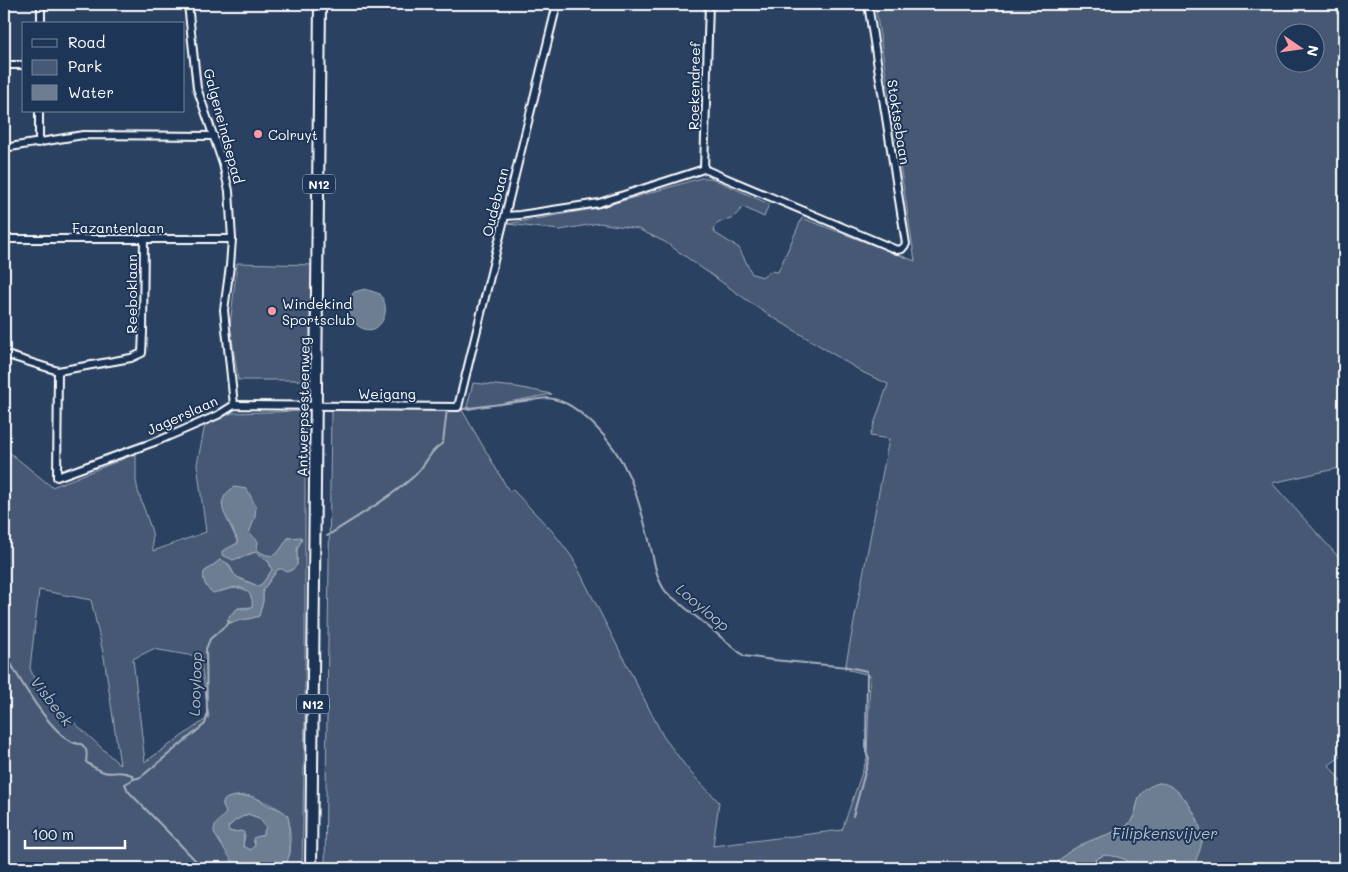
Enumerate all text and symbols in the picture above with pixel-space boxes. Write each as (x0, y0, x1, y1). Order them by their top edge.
legend (22, 22, 185, 112)
north arrow (1276, 22, 1326, 72)
text: Road (68, 32, 105, 52)
street label: Roekendreef (684, 41, 704, 130)
text: N (1303, 44, 1324, 58)
text: Park (68, 56, 102, 76)
street label: Galgeneindsepad (199, 66, 249, 186)
street label: Stoktsebaan (883, 78, 915, 166)
text: Water (68, 82, 114, 102)
place label: Colruyt (268, 125, 318, 144)
marker: Colruyt (252, 128, 264, 140)
street label: Oudebaan (477, 166, 513, 238)
road number: N12 (303, 174, 335, 193)
street label: Fazantenlaan (72, 218, 164, 237)
street label: Reeboklaan (122, 254, 141, 334)
place label: Windekind Sportsclub (282, 294, 355, 329)
marker: Windekind Sportsclub (266, 305, 278, 317)
street label: Antwerpsesteenweg (292, 337, 314, 477)
street label: Weigang (358, 384, 416, 403)
street label: Jagerslaan (144, 391, 220, 439)
water label: Looyloop (672, 579, 734, 635)
water label: Looyloop (184, 652, 206, 716)
water label: Visbeek (26, 672, 78, 731)
road number: N12 (297, 694, 329, 714)
scale bar (25, 817, 125, 849)
water label: Filipkensvijver (1112, 823, 1218, 843)
text: 100 m (32, 824, 74, 844)

